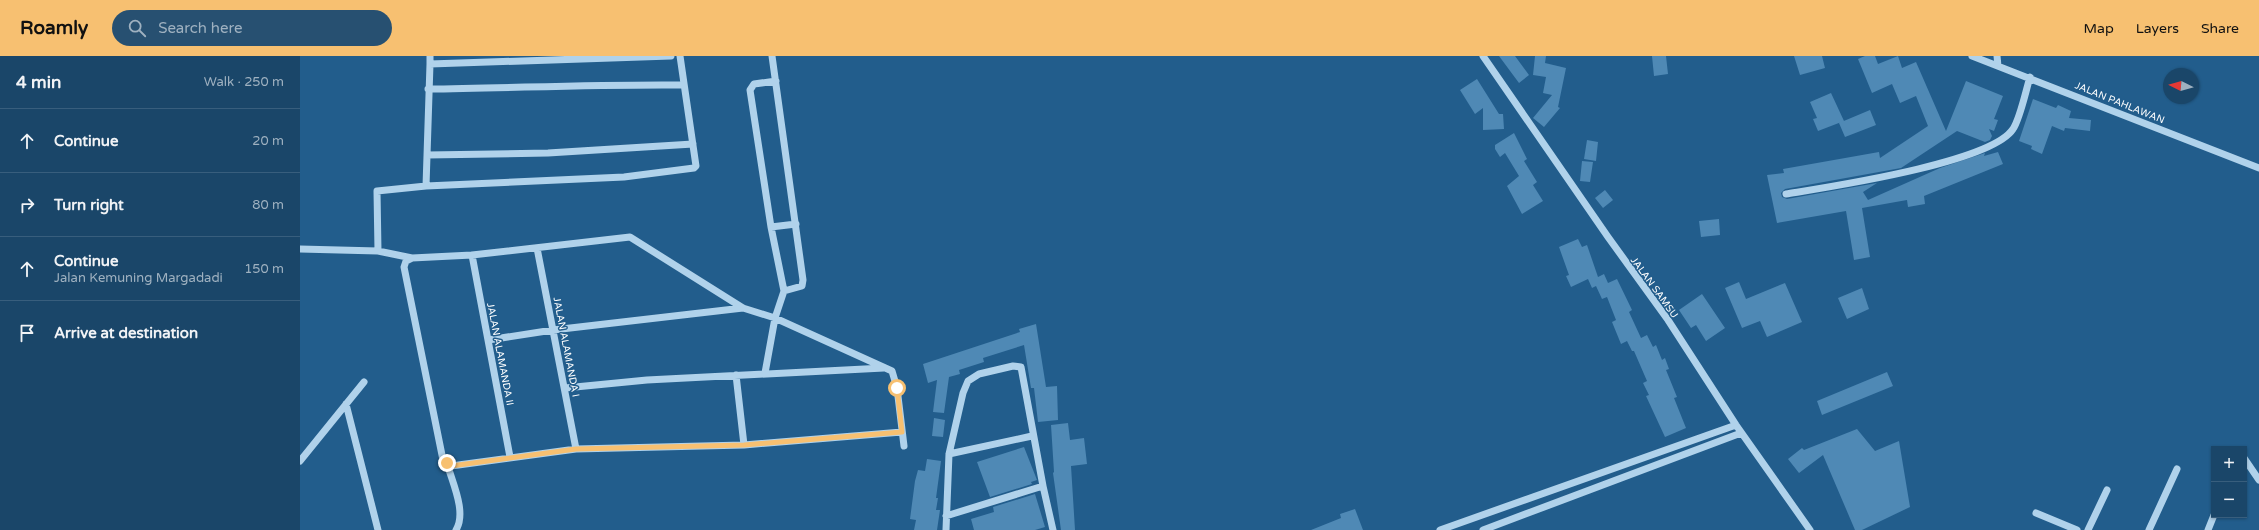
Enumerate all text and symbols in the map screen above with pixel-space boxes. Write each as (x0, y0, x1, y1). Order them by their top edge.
search box (112, 10, 392, 46)
text: Roamly (20, 17, 88, 39)
icon: search (126, 17, 148, 39)
text: Search here (158, 19, 243, 37)
text: Map (2084, 20, 2114, 37)
text: Layers (2136, 20, 2179, 37)
text: Share (2201, 20, 2239, 37)
north arrow (2163, 68, 2199, 104)
text: 4 min (16, 72, 61, 93)
text: Walk · 250 m (204, 74, 284, 90)
street label: JALAN PAHLAWAN (2073, 79, 2166, 126)
icon: ahead (16, 130, 38, 152)
text: Continue (54, 132, 118, 150)
text: 20 m (252, 133, 284, 149)
icon: right (16, 194, 38, 216)
text: Turn right (54, 196, 124, 214)
text: 80 m (252, 197, 284, 213)
text: Continue (54, 252, 118, 270)
street label: JALAN SAMSU (1628, 255, 1680, 321)
icon: ahead (16, 258, 38, 280)
text: 150 m (244, 261, 284, 277)
text: Jalan Kemuning Margadadi (54, 270, 223, 286)
street label: JALAN ALAMANDA I (550, 296, 582, 398)
street label: JALAN ALAMANDA II (484, 302, 516, 407)
icon: arrive (16, 322, 38, 344)
text: Arrive at destination (54, 324, 198, 342)
route start (888, 379, 906, 397)
map controls (2211, 446, 2247, 518)
button: + (2211, 446, 2247, 482)
route end (438, 454, 456, 472)
button: − (2211, 482, 2247, 518)

